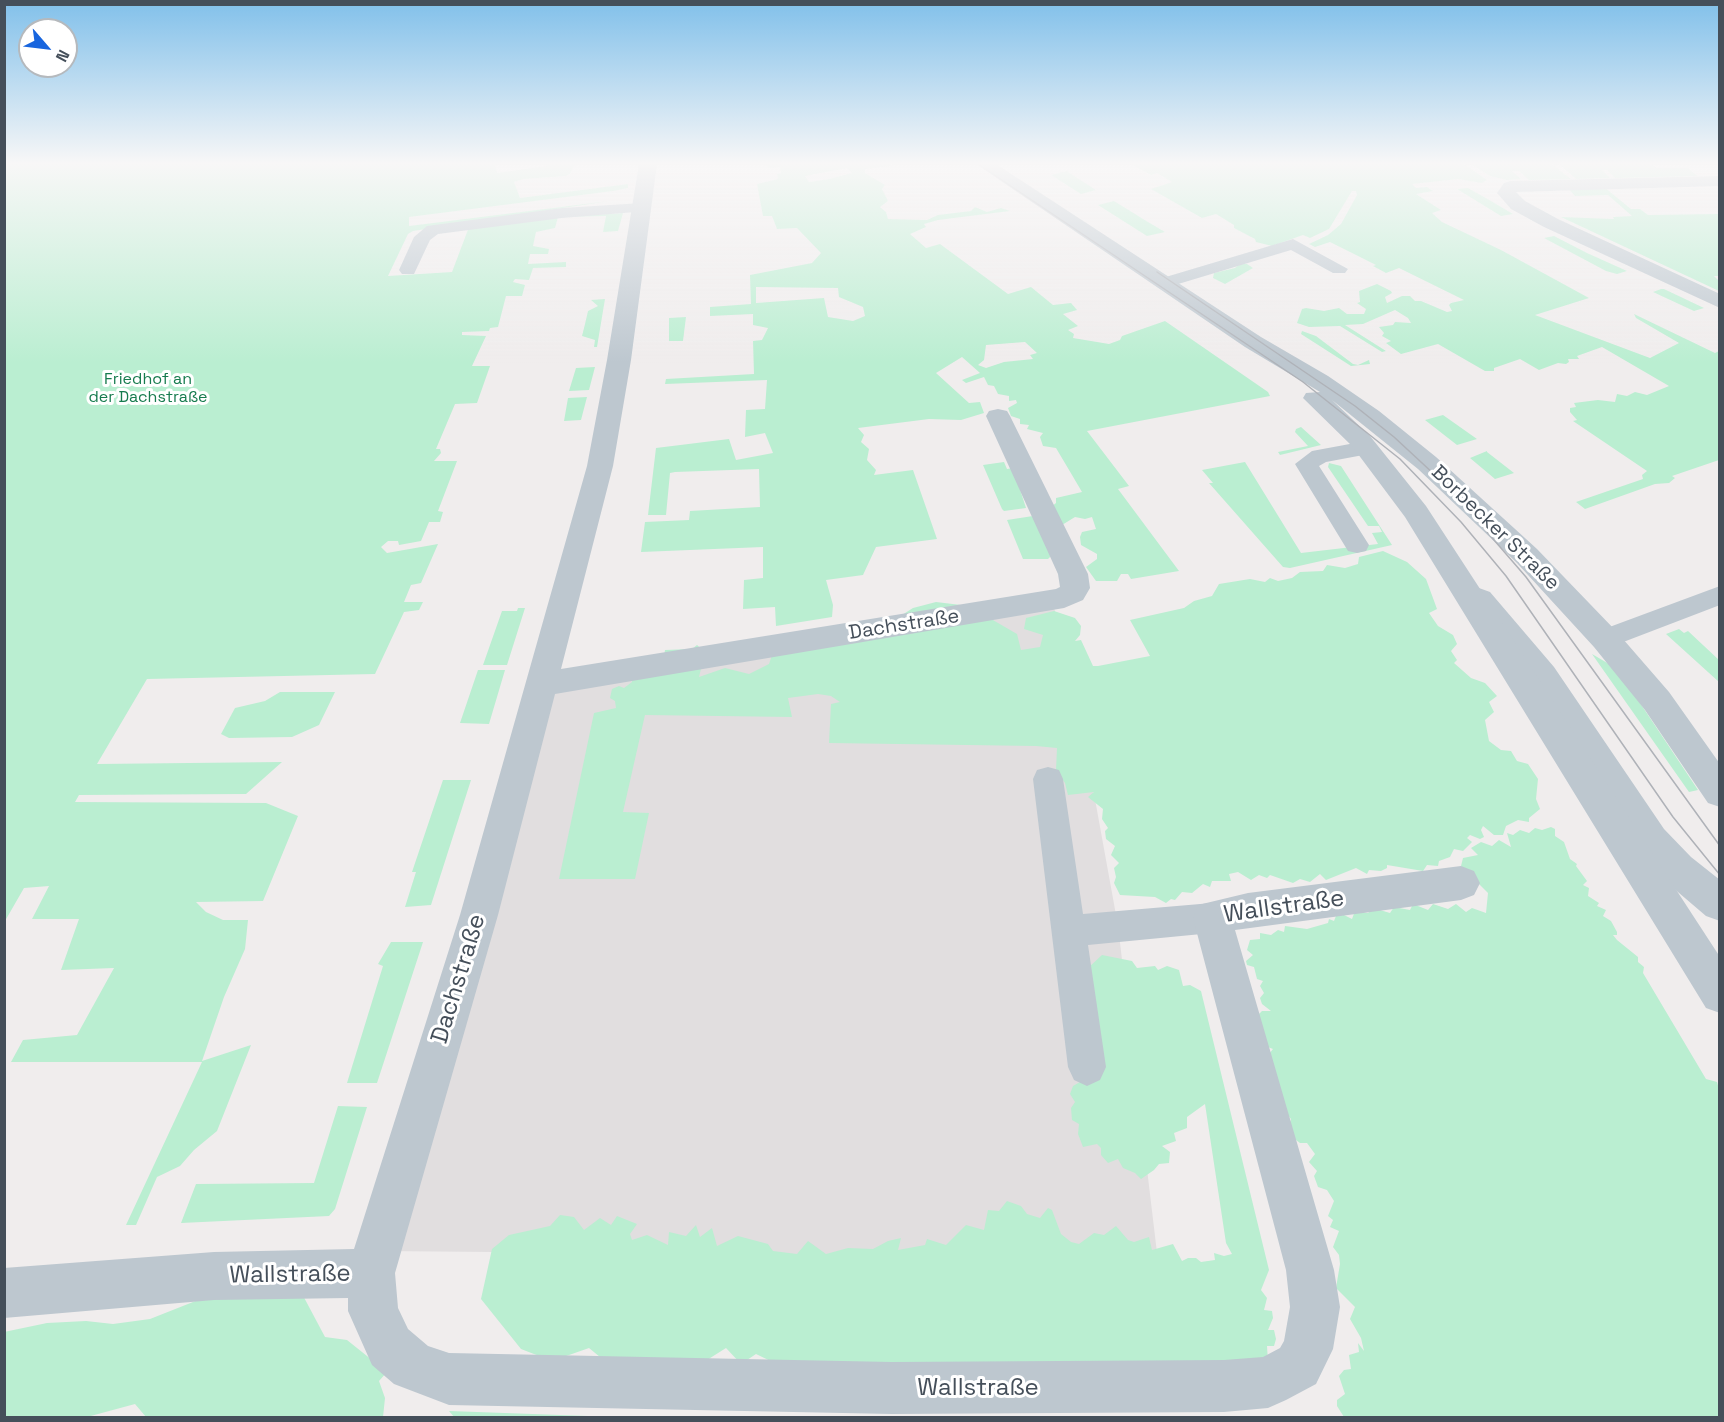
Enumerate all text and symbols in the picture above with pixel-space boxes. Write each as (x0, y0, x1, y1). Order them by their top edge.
north arrow (18, 18, 78, 78)
text: N (51, 46, 74, 65)
park label: Friedhof an der Dachstraße (89, 370, 207, 408)
street label: Borbecker Straße (1426, 461, 1564, 595)
street label: Dachstraße (847, 604, 961, 646)
street label: Wallstraße (1222, 884, 1346, 930)
street label: Dachstraße (426, 911, 492, 1047)
street label: Wallstraße (229, 1260, 351, 1290)
street label: Wallstraße (917, 1374, 1039, 1402)

